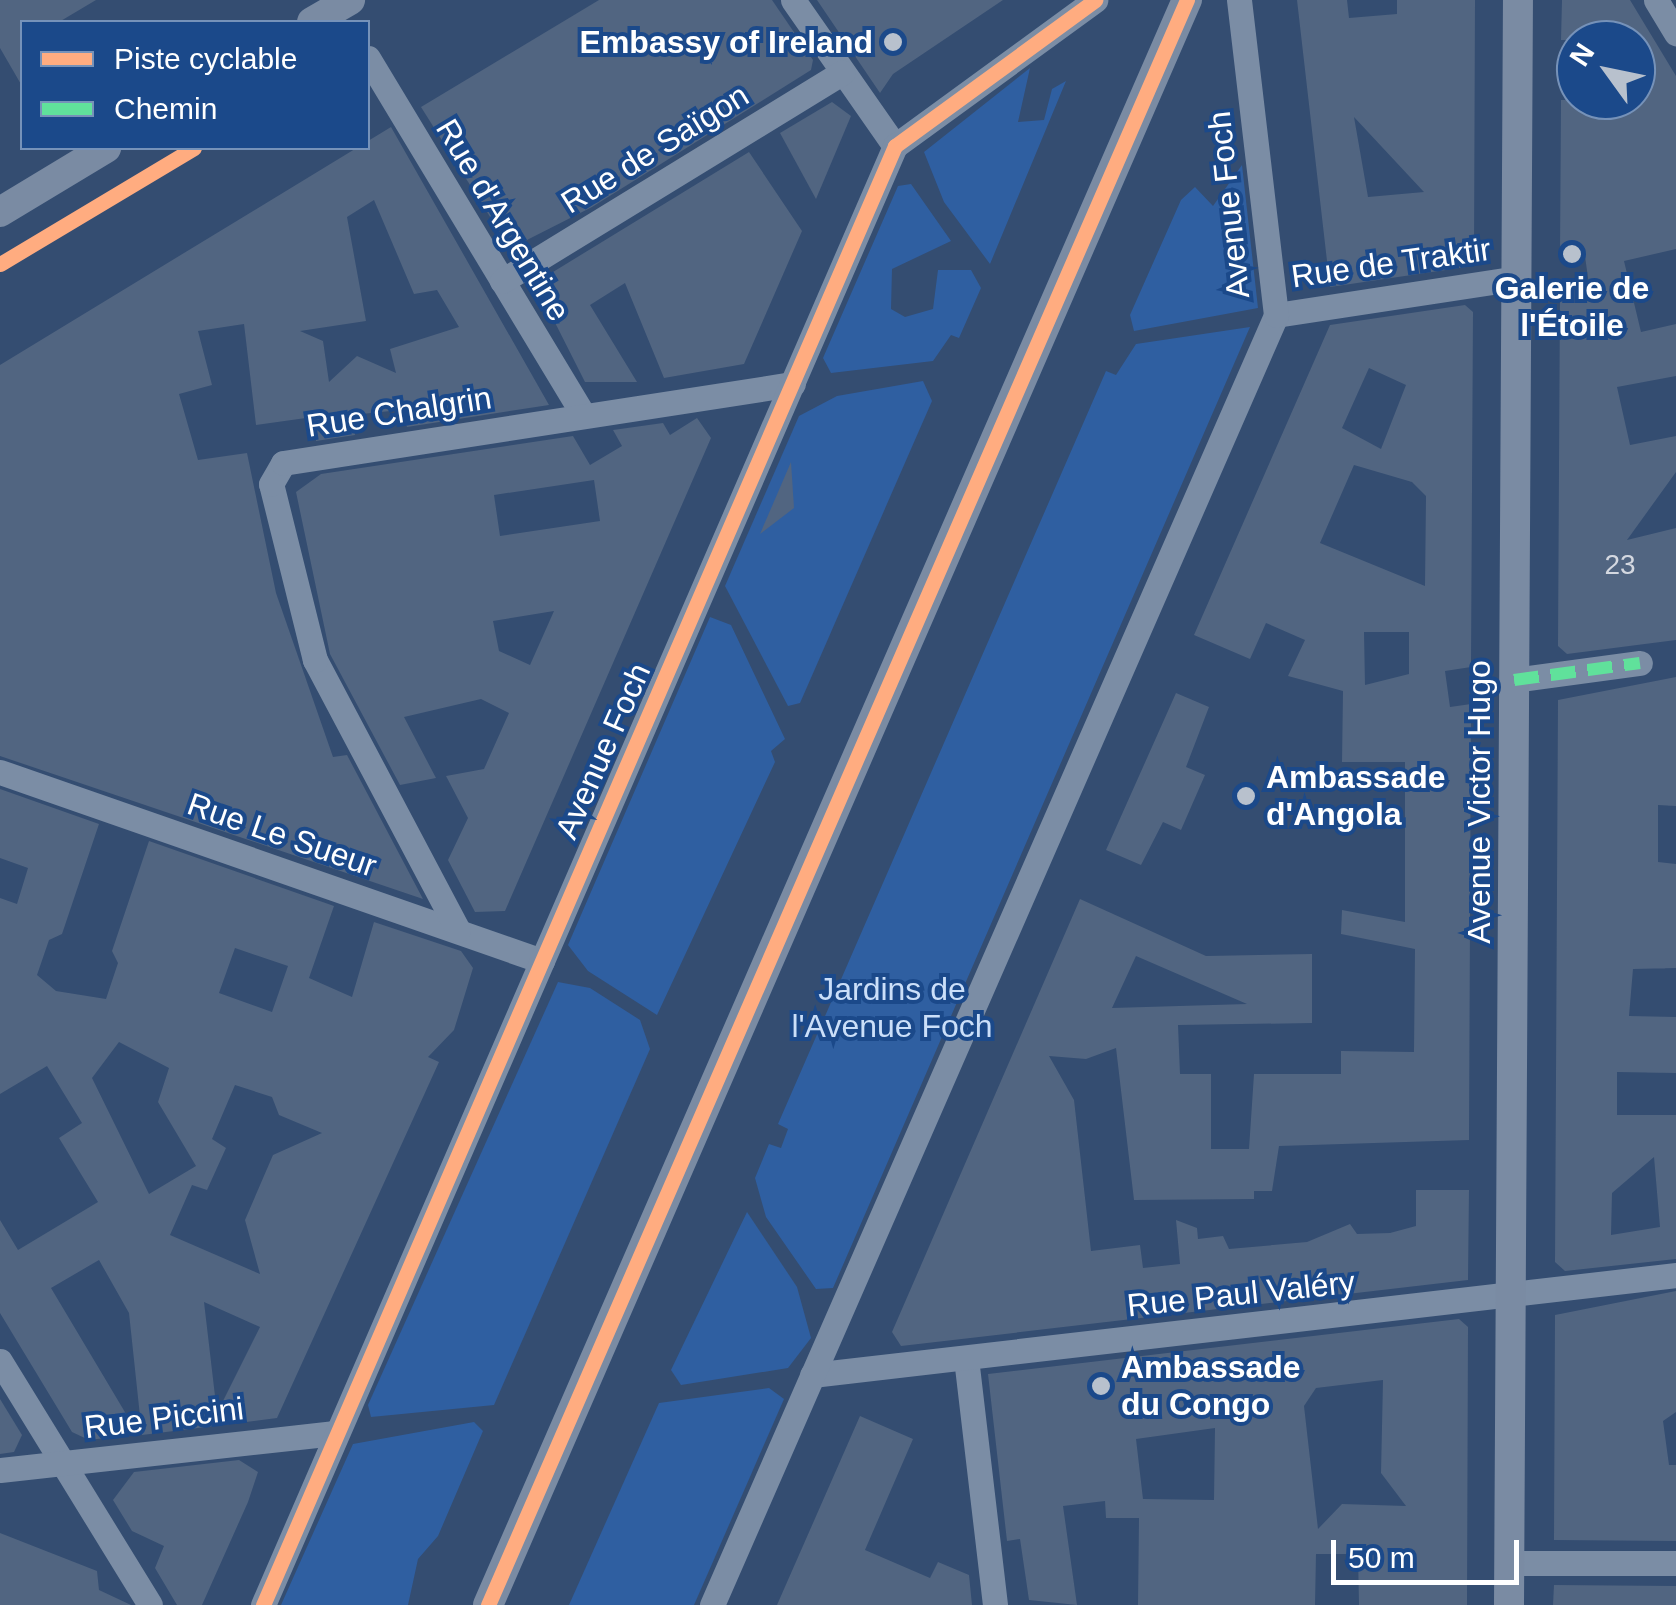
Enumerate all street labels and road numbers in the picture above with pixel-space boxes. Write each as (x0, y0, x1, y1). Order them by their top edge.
street label: Rue de Saïgon (554, 76, 756, 222)
street label: Avenue Foch (1200, 110, 1258, 300)
street label: Rue d'Argentine (428, 112, 578, 328)
street label: Rue de Traktir (1289, 230, 1493, 296)
street label: Rue Chalgrin (304, 378, 494, 446)
street label: Avenue Foch (547, 657, 659, 845)
street label: Avenue Victor Hugo (1460, 660, 1498, 944)
street label: Rue Le Sueur (182, 785, 382, 885)
street label: Rue Paul Valéry (1125, 1263, 1357, 1325)
street label: Rue Piccini (82, 1389, 246, 1447)

